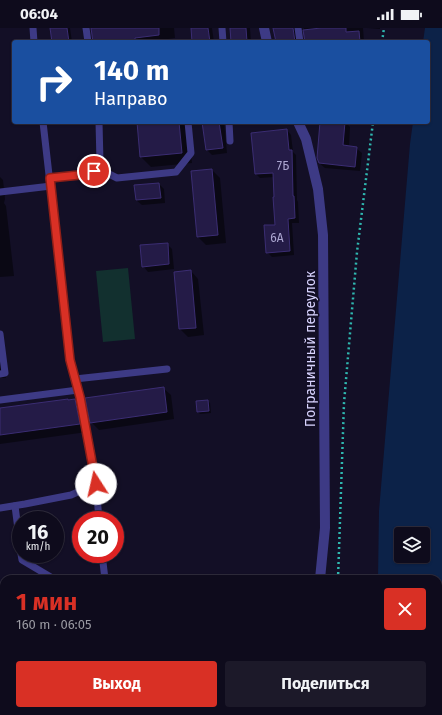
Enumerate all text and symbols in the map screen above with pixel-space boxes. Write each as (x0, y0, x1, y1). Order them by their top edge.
text: 06:04 (20, 5, 58, 23)
text: 140 m (94, 54, 170, 87)
icon: right (28, 56, 80, 108)
text: Направо (94, 88, 168, 110)
pin (77, 154, 111, 188)
house number: 7Б (277, 159, 289, 173)
icon: arrive (83, 160, 105, 182)
house number: 6А (270, 231, 284, 245)
street label: Пограничный переулок (302, 270, 319, 427)
position arrow (75, 463, 117, 505)
speed limit sign: 20 (72, 511, 124, 563)
text: 16 (28, 520, 48, 544)
map controls (394, 527, 430, 563)
button: layers (394, 527, 430, 563)
text: km/h (26, 541, 50, 553)
text: 1 мин (16, 588, 77, 616)
button: close (384, 588, 426, 630)
text: 160 m · 06:05 (16, 617, 91, 632)
button: Выход (16, 661, 217, 707)
button: Поделиться (225, 661, 426, 707)

